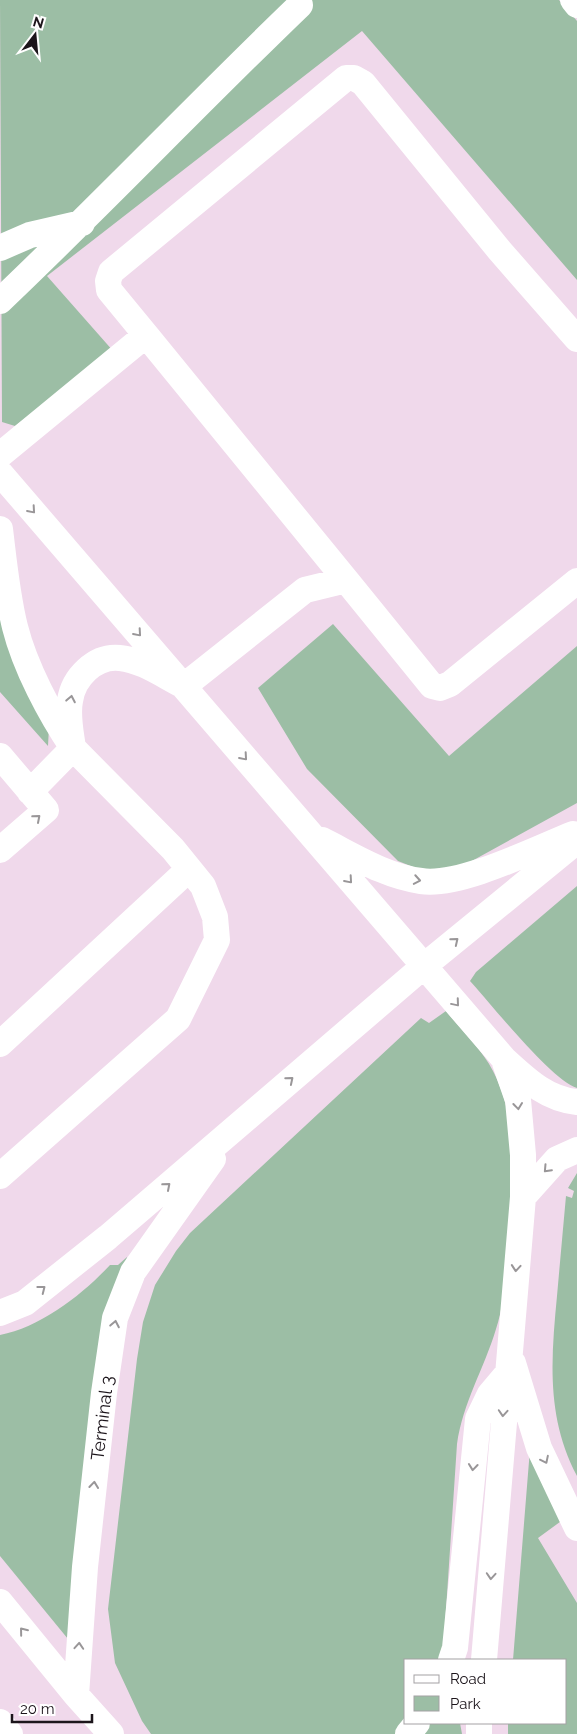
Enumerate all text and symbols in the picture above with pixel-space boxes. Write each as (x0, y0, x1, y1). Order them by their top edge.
north arrow (10, 10, 60, 60)
text: N (31, 13, 46, 32)
one-way arrow (26, 505, 35, 514)
one-way arrow (133, 628, 142, 637)
one-way arrow (66, 695, 76, 704)
one-way arrow (238, 751, 246, 760)
one-way arrow (31, 815, 40, 824)
one-way arrow (412, 874, 421, 884)
one-way arrow (344, 875, 353, 884)
one-way arrow (449, 937, 458, 946)
one-way arrow (450, 997, 459, 1006)
one-way arrow (285, 1076, 294, 1085)
one-way arrow (512, 1102, 523, 1110)
one-way arrow (544, 1163, 553, 1172)
one-way arrow (162, 1182, 171, 1191)
one-way arrow (511, 1264, 522, 1272)
one-way arrow (36, 1287, 45, 1295)
one-way arrow (109, 1319, 119, 1328)
street label: Terminal 3 (86, 1374, 118, 1462)
one-way arrow (498, 1410, 509, 1418)
one-way arrow (538, 1455, 548, 1464)
one-way arrow (468, 1463, 479, 1471)
one-way arrow (88, 1480, 99, 1488)
one-way arrow (486, 1572, 497, 1580)
one-way arrow (19, 1627, 28, 1636)
one-way arrow (74, 1642, 85, 1650)
legend (404, 1659, 567, 1724)
text: Road (450, 1670, 486, 1688)
scale bar (12, 1692, 92, 1724)
text: Park (450, 1695, 481, 1713)
text: 20 m (20, 1700, 55, 1718)

